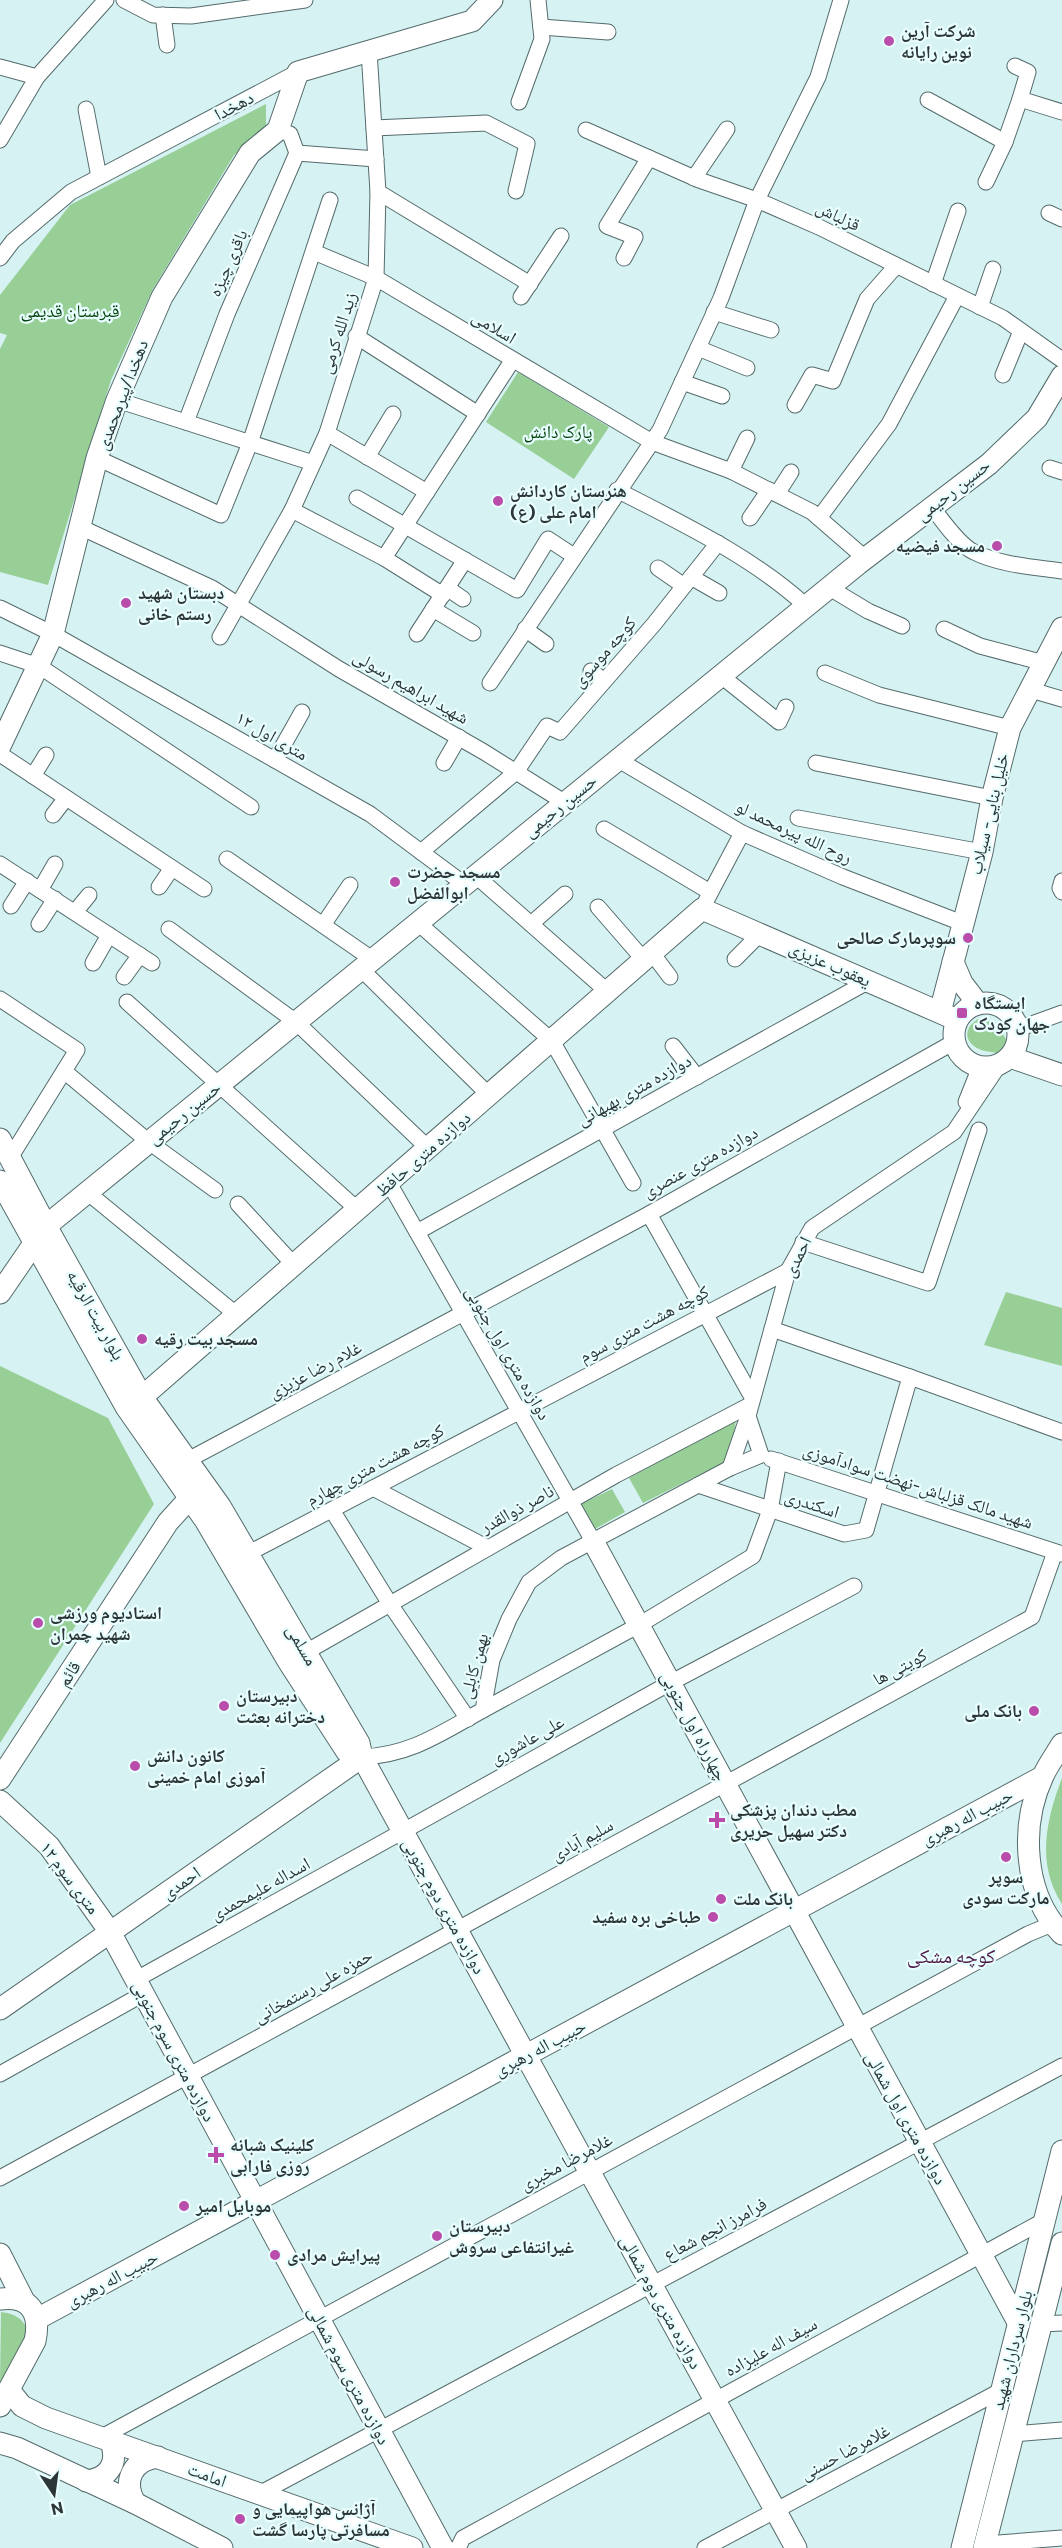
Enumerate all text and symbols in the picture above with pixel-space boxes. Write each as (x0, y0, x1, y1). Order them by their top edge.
place label: شرکت آرین نوین رایانه (901, 19, 976, 63)
marker: شرکت آرین نوین رایانه (882, 34, 896, 48)
street label: دهخدا (210, 86, 257, 125)
street label: قزلباش (812, 195, 864, 236)
street label: باقری چیزه (203, 225, 253, 300)
street label: زید الله کرمی (314, 289, 362, 377)
park label: قبرستان قدیمى (20, 299, 120, 322)
street label: اسلامی (468, 304, 521, 349)
street label: دهخدا/پیرمحمدی (90, 336, 153, 453)
park label: پارک دانش (523, 420, 593, 443)
street label: حسین رحیمی (911, 453, 995, 526)
place label: هنرستان کاردانش امام علی (ع) (510, 479, 627, 524)
marker: هنرستان کاردانش امام علی (ع) (491, 494, 505, 508)
place label: مسجد فیضیه (896, 534, 985, 556)
marker: مسجد فیضیه (990, 539, 1004, 553)
place label: دبستان شهید رستم خانی (138, 581, 224, 626)
marker: دبستان شهید رستم خانی (119, 596, 133, 610)
street label: کوچه موسوی (566, 611, 641, 692)
street label: شهید ابراهیم رسولی (349, 644, 473, 730)
street label: ۱۲ متری اول (232, 706, 312, 765)
street label: خلیل بنایی- سیلاب (963, 751, 1014, 877)
street label: حسین رحیمی (518, 769, 601, 842)
street label: روح الله پیرمحمد لو (732, 794, 856, 870)
place label: مسجد حضرت ابوالفضل (407, 860, 501, 904)
marker: مسجد حضرت ابوالفضل (388, 875, 402, 889)
place label: سوپرمارک صالحی (836, 926, 956, 949)
marker: سوپرمارک صالحی (961, 931, 975, 945)
street label: یعقوب عزیزی (786, 935, 875, 992)
place label: ایستگاه جهان کودک (974, 991, 1051, 1035)
marker: ایستگاه جهان کودک (955, 1006, 969, 1020)
street label: دوازده متری بهبهانی (572, 1049, 695, 1131)
street label: حسین رحیمی (142, 1076, 225, 1149)
street label: دوازده متری حافظ (370, 1106, 475, 1201)
street label: دوازده متری عنصری (638, 1120, 762, 1203)
street label: احمدی (777, 1232, 816, 1281)
street label: بلوار بیت الرقیه (63, 1266, 131, 1364)
street label: کوچه هشت متری سوم (575, 1279, 714, 1368)
street label: دوازده متری اول جنوبی (461, 1282, 556, 1424)
place label: مسجد بیت رقیه (154, 1327, 258, 1350)
marker: مسجد بیت رقیه (135, 1332, 149, 1346)
street label: غلام رضا عزیزی (264, 1335, 366, 1405)
street label: کوچه هشت متری چهارم (302, 1418, 449, 1512)
street label: شهید مالک قزلباش-نهضت سوادآموزی (800, 1437, 1036, 1534)
street label: ناصر ذوالقدر (475, 1479, 557, 1538)
street label: اسکندری (782, 1484, 842, 1523)
place label: استادیوم ورزشی شهید چمران (50, 1601, 162, 1645)
marker: استادیوم ورزشی شهید چمران (31, 1616, 45, 1630)
street label: مسلمی (281, 1620, 323, 1670)
street label: بهمن کابلی (454, 1631, 493, 1701)
street label: کویتی ها (869, 1643, 931, 1690)
street label: قائم (52, 1656, 86, 1692)
street label: چهارراه اول جنوبی (656, 1667, 733, 1785)
place label: دبیرستان دخترانه بعثت (236, 1684, 325, 1728)
marker: دبیرستان دخترانه بعثت (217, 1699, 231, 1713)
place label: بانک ملی (964, 1699, 1022, 1722)
marker: بانک ملی (1027, 1704, 1041, 1718)
street label: علی عاشوری (486, 1710, 568, 1769)
place label: کانون دانش آموزی امام خمینی (147, 1744, 266, 1789)
marker: کانون دانش آموزی امام خمینی (128, 1759, 142, 1773)
street label: حبیب اله رهبری (917, 1783, 1017, 1850)
place label: مطب دندان پزشکی دکتر سهیل حریری (730, 1798, 857, 1842)
marker: مطب دندان پزشکی دکتر سهیل حریری (708, 1811, 726, 1829)
street label: سلیم آبادی (546, 1813, 618, 1867)
street label: دوازده متری دوم جنوبی (397, 1834, 491, 1978)
street label: ۱۲ متری سوم (35, 1837, 105, 1919)
marker: سوپر مارکت سودی (999, 1850, 1013, 1864)
street label: اسداله علیمحمدی (206, 1852, 314, 1925)
street label: احمدی (157, 1861, 205, 1904)
place label: سوپر مارکت سودی (962, 1865, 1050, 1909)
place label: بانک ملت (733, 1887, 793, 1910)
marker: بانک ملت (714, 1892, 728, 1906)
place label: طباخی بره سفید (592, 1905, 701, 1928)
marker: طباخی بره سفید (706, 1910, 720, 1924)
street label: حمزه علی رستمخانی (249, 1943, 376, 2028)
district label: کوچه مشکی (907, 1943, 995, 1968)
street label: دوازده متری سوم جنوبی (127, 1976, 221, 2126)
street label: حبیب اله رهبری (490, 2014, 590, 2081)
street label: دوازده متری اول شمالی (860, 2047, 953, 2188)
street label: غلامرضا مخبری (516, 2128, 616, 2196)
place label: کلینیک شبانه روزی فارابی (230, 2133, 314, 2177)
marker: کلینیک شبانه روزی فارابی (207, 2146, 225, 2164)
street label: فرامرز انجم شعاع (659, 2192, 771, 2266)
place label: موبایل امیر (195, 2194, 271, 2217)
marker: موبایل امیر (177, 2199, 191, 2213)
place label: دبیرستان غیرانتفاعی سروش (449, 2214, 574, 2258)
marker: دبیرستان غیرانتفاعی سروش (430, 2229, 444, 2243)
street label: دوازده متری دوم شمالی (614, 2231, 708, 2373)
place label: پیرایش مرادی (287, 2243, 380, 2266)
street label: حبیب اله رهبری (62, 2245, 162, 2312)
marker: پیرایش مرادی (268, 2248, 282, 2262)
street label: بلوار سرداران شهید (986, 2288, 1037, 2412)
street label: دوازده متری سوم شمالی (302, 2301, 396, 2449)
street label: سیف اله علیزاده (720, 2312, 821, 2381)
street label: غلامرضا حسنی (796, 2418, 894, 2485)
street label: امامت (185, 2457, 230, 2491)
north arrow (24, 2464, 84, 2524)
place label: آژانس هواپیمایی و مسافرتی پارسا گشت (252, 2497, 390, 2541)
text: N (50, 2498, 65, 2520)
marker: آژانس هواپیمایی و مسافرتی پارسا گشت (233, 2512, 247, 2526)

